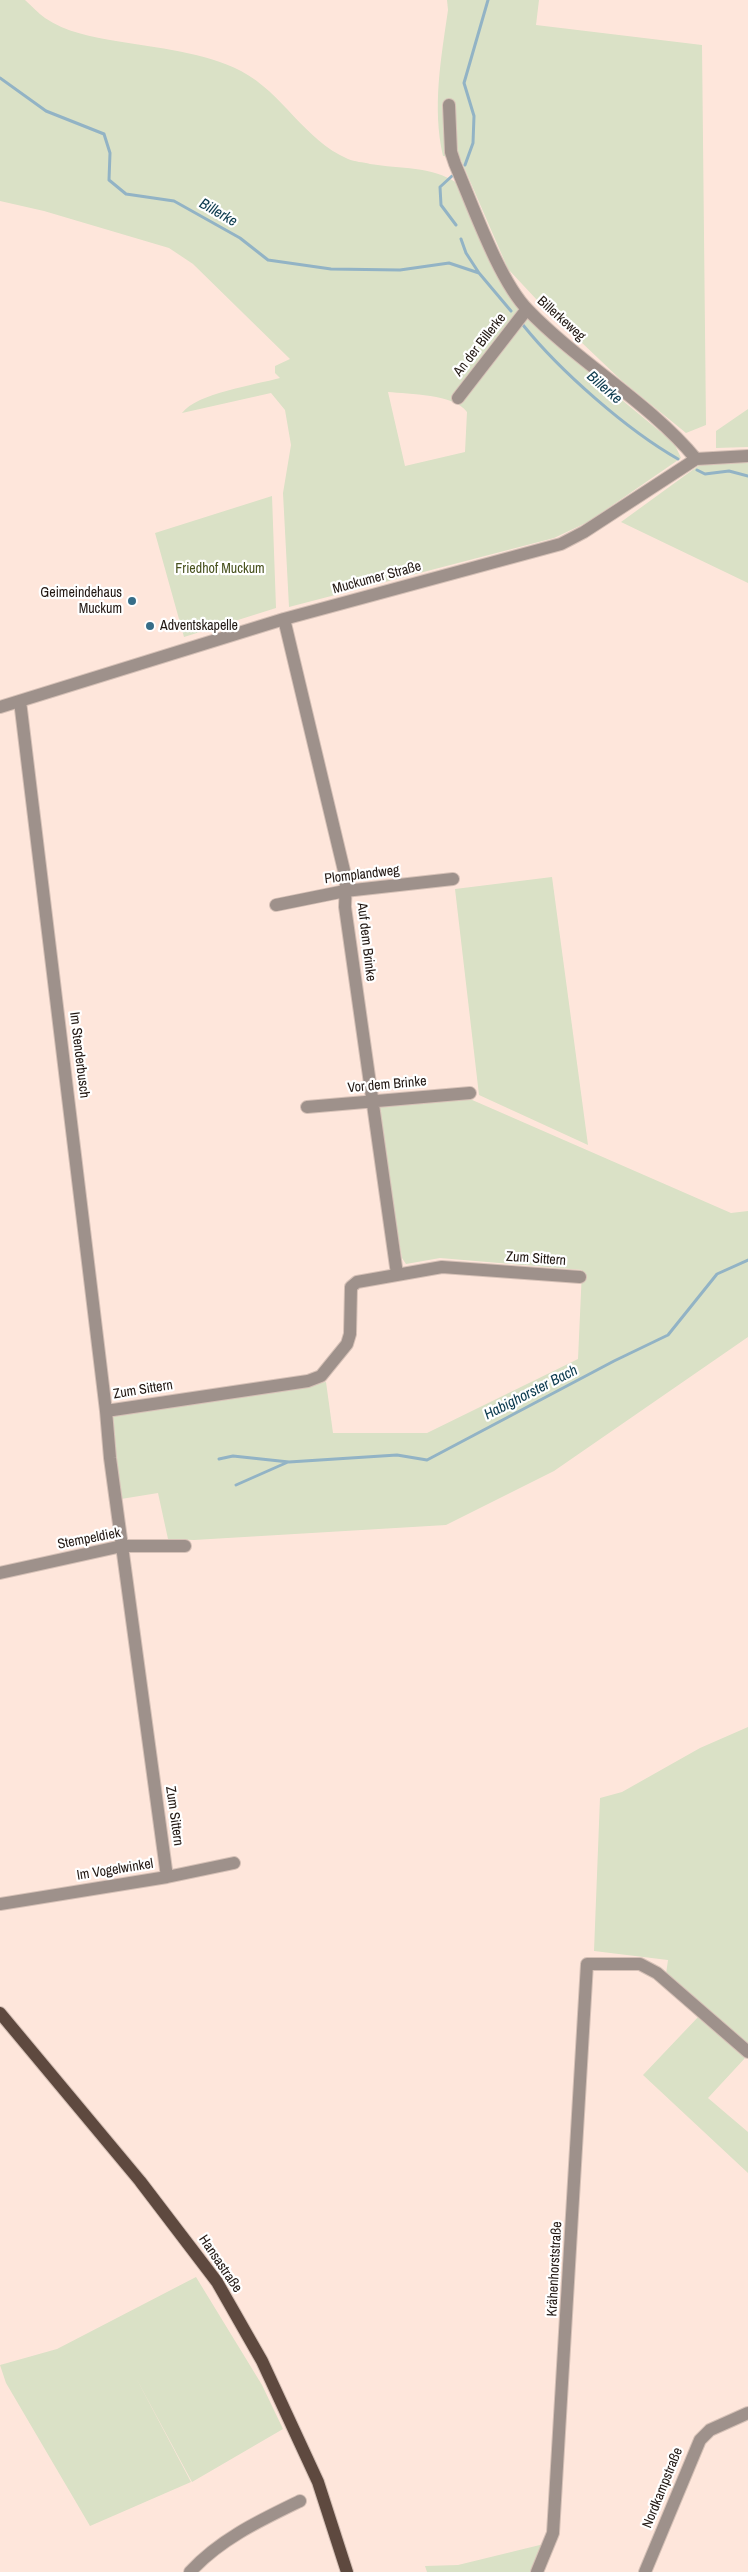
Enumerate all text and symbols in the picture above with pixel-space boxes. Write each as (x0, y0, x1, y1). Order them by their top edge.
water label: Billerke (196, 195, 240, 231)
street label: Billerkeweg (533, 293, 589, 345)
street label: An der Billerke (450, 310, 510, 380)
water label: Billerke (583, 368, 625, 408)
street label: Muckumer Straße (331, 558, 423, 598)
park label: Friedhof Muckum (175, 561, 265, 577)
place label: Geimeindehaus Muckum (40, 585, 122, 618)
marker: Geimeindehaus Muckum (126, 595, 138, 607)
place label: Adventskapelle (160, 618, 238, 634)
marker: Adventskapelle (144, 620, 156, 632)
street label: Plomplandweg (324, 862, 400, 888)
street label: Auf dem Brinke (353, 902, 379, 982)
street label: Im Stenderbusch (65, 1011, 93, 1099)
street label: Vor dem Brinke (347, 1073, 427, 1097)
street label: Zum Sittern (505, 1249, 567, 1269)
water label: Habighorster Bach (481, 1362, 581, 1424)
street label: Zum Sittern (112, 1377, 174, 1403)
street label: Stempeldiek (56, 1525, 122, 1553)
street label: Zum Sittern (162, 1785, 186, 1847)
street label: Im Vogelwinkel (76, 1856, 154, 1884)
street label: Krähenhorststraße (544, 2221, 566, 2317)
street label: Hansastraße (195, 2232, 245, 2296)
street label: Nordkampstraße (639, 2445, 687, 2531)

